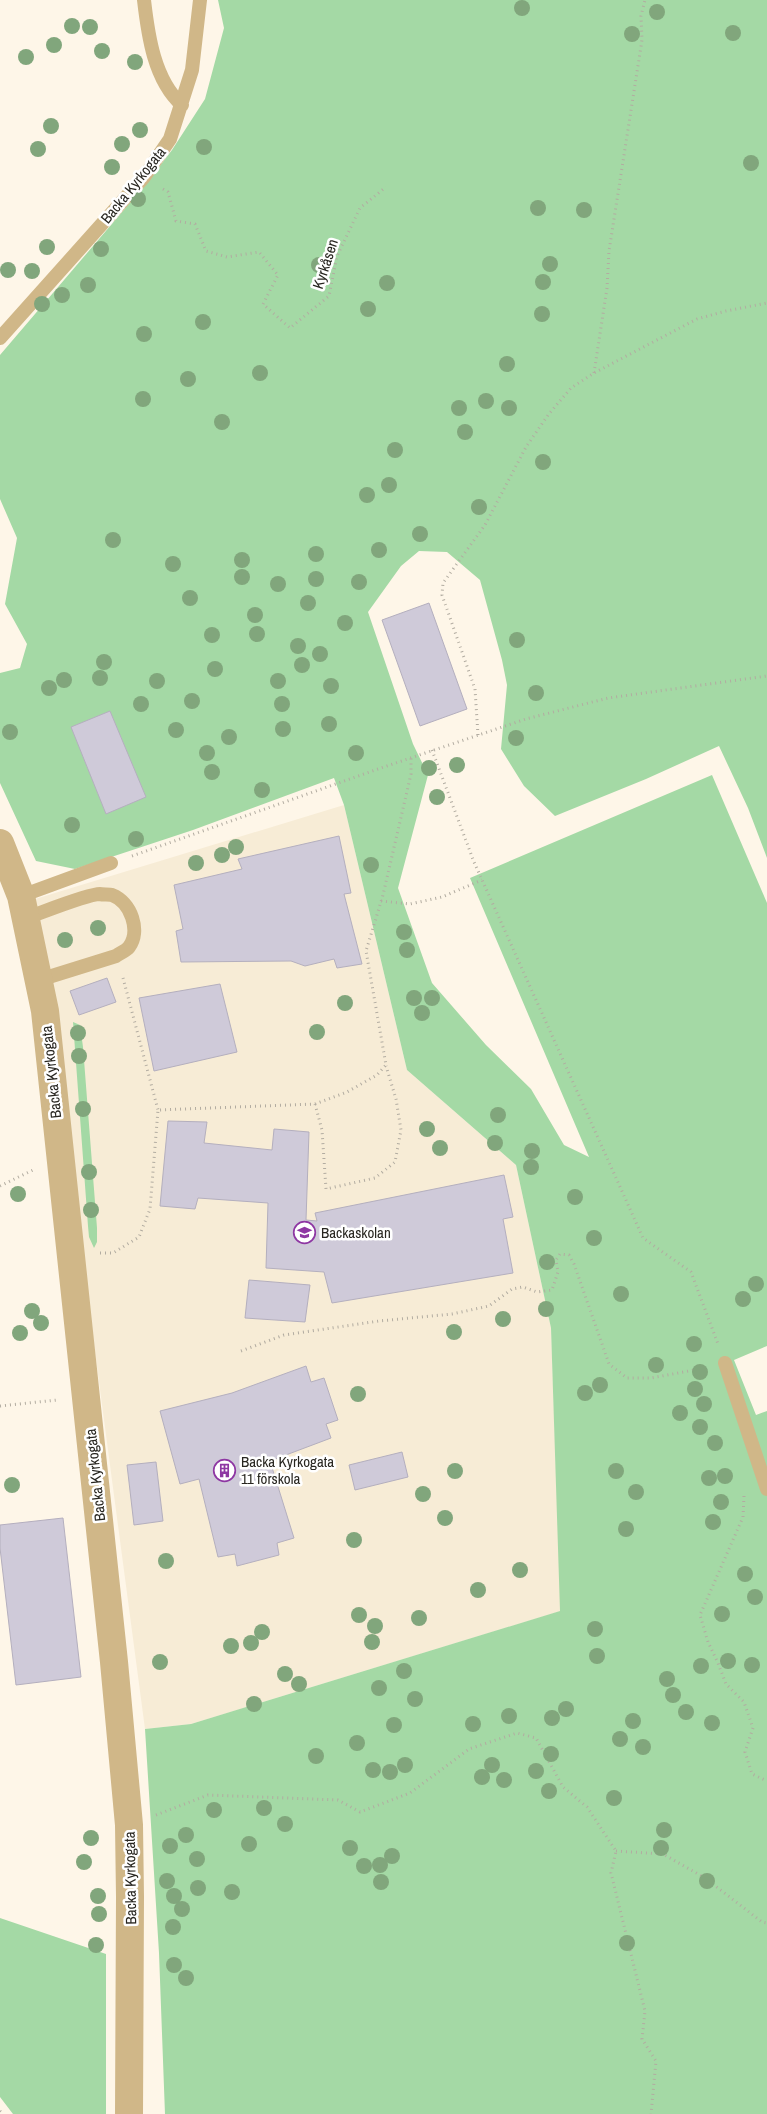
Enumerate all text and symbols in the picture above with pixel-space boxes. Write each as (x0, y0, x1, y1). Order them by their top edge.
street label: Backa Kyrkogata (96, 142, 171, 228)
street label: Kyrkåsen (307, 236, 343, 292)
street label: Backa Kyrkogata (36, 1025, 66, 1119)
school or university icon: Backaskolan (293, 1220, 317, 1244)
place label: Backaskolan (321, 1222, 391, 1243)
street label: Backa Kyrkogata (80, 1428, 110, 1522)
place label: Backa Kyrkogata 11 förskola (241, 1451, 334, 1489)
building icon: Backa Kyrkogata 11 förskola (213, 1458, 237, 1482)
street label: Backa Kyrkogata (119, 1831, 141, 1925)

